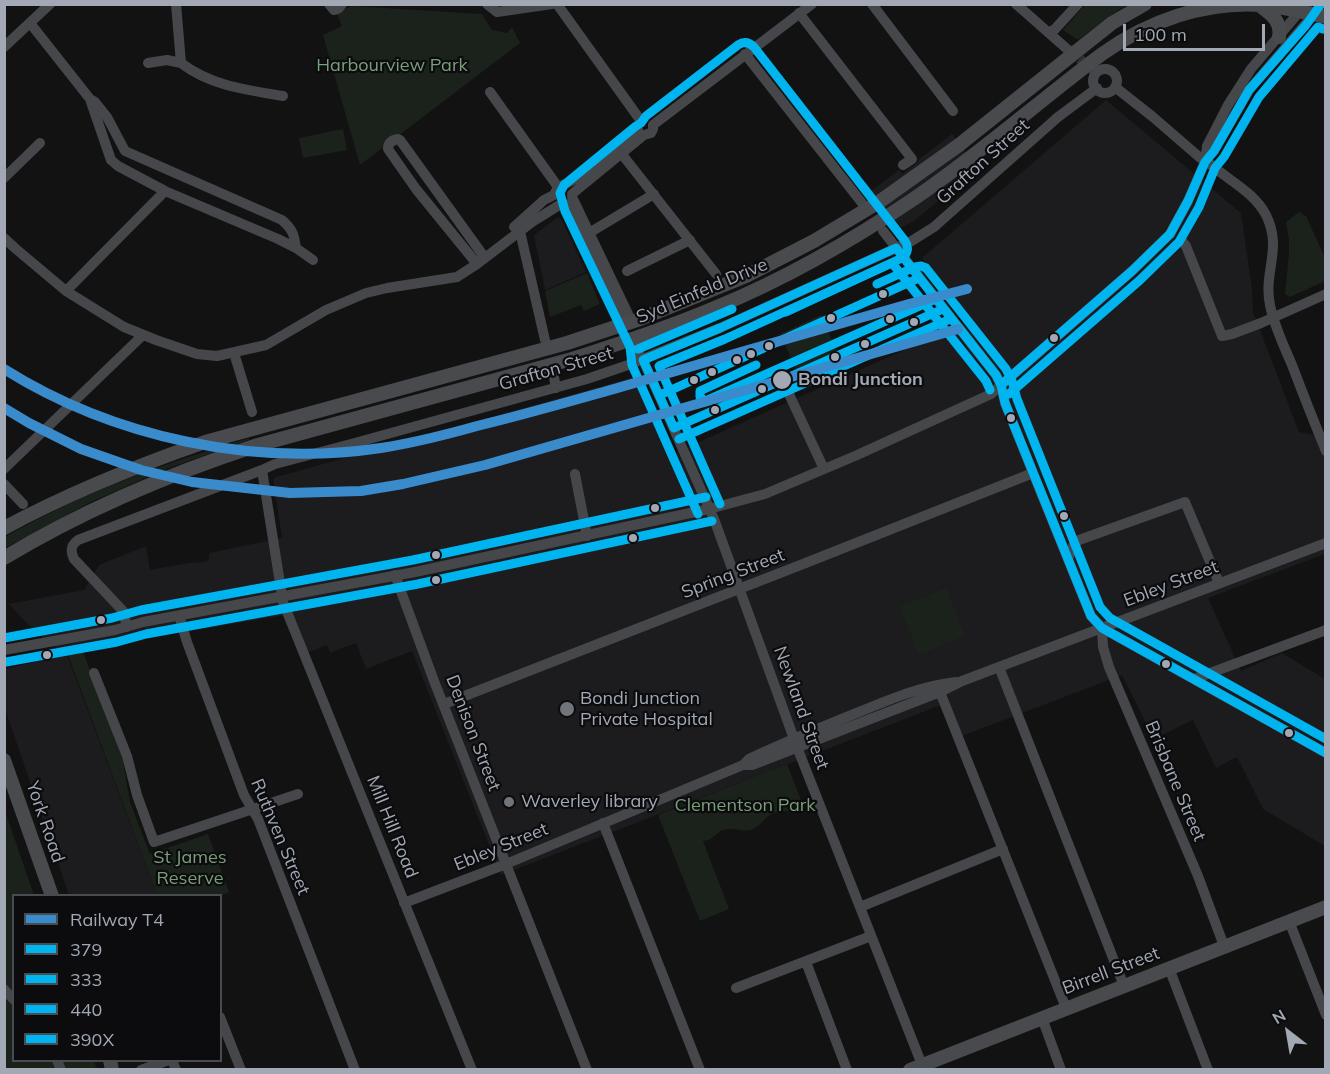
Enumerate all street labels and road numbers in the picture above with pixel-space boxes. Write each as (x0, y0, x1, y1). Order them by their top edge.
street label: Grafton Street (932, 115, 1034, 209)
street label: Syd Einfeld Drive (633, 254, 771, 328)
street label: Grafton Street (497, 342, 615, 396)
street label: Spring Street (678, 544, 788, 604)
street label: Ebley Street (1121, 556, 1221, 612)
street label: Newland Street (769, 643, 833, 773)
street label: Denison Street (441, 672, 505, 794)
street label: Brisbane Street (1140, 718, 1210, 844)
street label: Mill Hill Road (362, 773, 422, 881)
street label: Ruthven Street (246, 776, 314, 898)
street label: York Road (21, 779, 69, 865)
street label: Ebley Street (451, 818, 551, 876)
street label: Birrell Street (1059, 943, 1163, 999)

